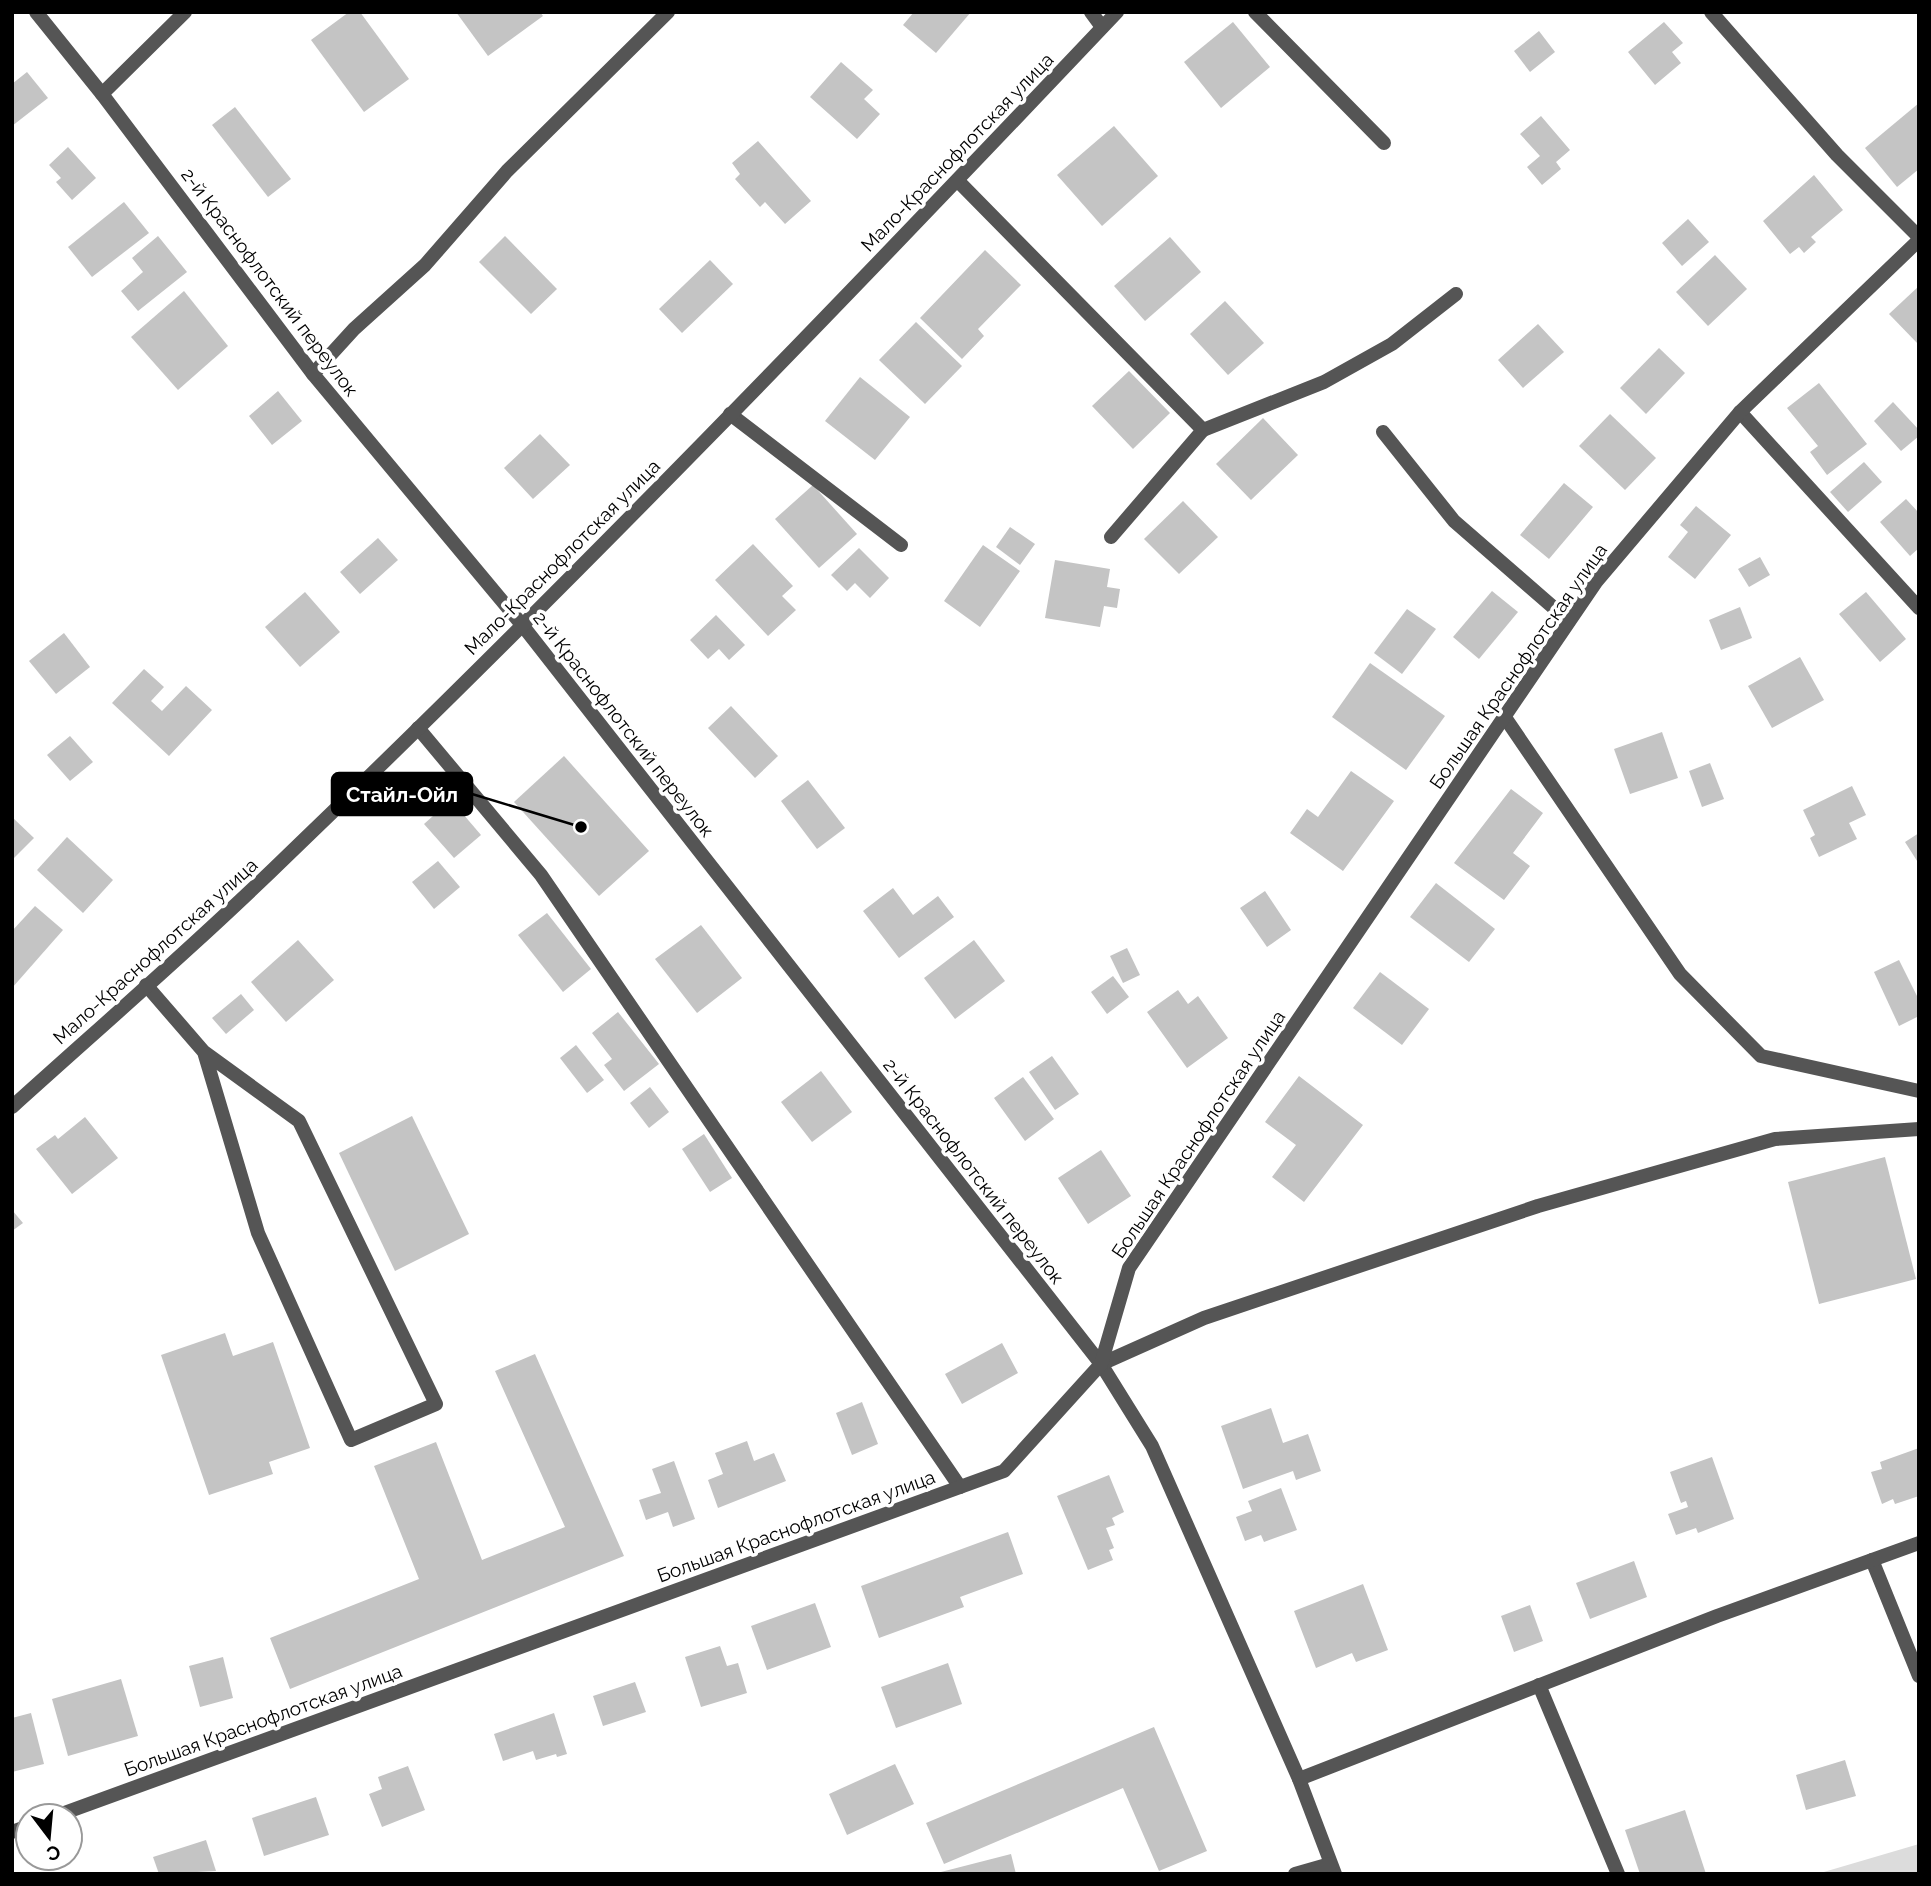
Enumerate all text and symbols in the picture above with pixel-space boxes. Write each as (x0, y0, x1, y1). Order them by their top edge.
street label: Мало-Краснофлотская улица (856, 48, 1058, 256)
street label: 2-й Краснофлотский переулок (177, 164, 363, 401)
street label: Мало-Краснофлотская улица (460, 455, 664, 659)
street label: Большая Краснофлотская улица (1425, 539, 1611, 793)
street label: 2-й Краснофлотский переулок (529, 607, 719, 841)
callout: Стайл-Ойл (332, 773, 472, 815)
text: Стайл-Ойл (346, 782, 458, 807)
street label: Мало-Краснофлотская улица (48, 854, 262, 1048)
street label: Большая Краснофлотская улица (1107, 1006, 1289, 1262)
street label: 2-й Краснофлотский переулок (879, 1054, 1069, 1288)
street label: Большая Краснофлотская улица (654, 1465, 938, 1587)
street label: Большая Краснофлотская улица (121, 1659, 405, 1781)
north arrow (14, 1802, 84, 1872)
text: С (44, 1841, 63, 1866)

